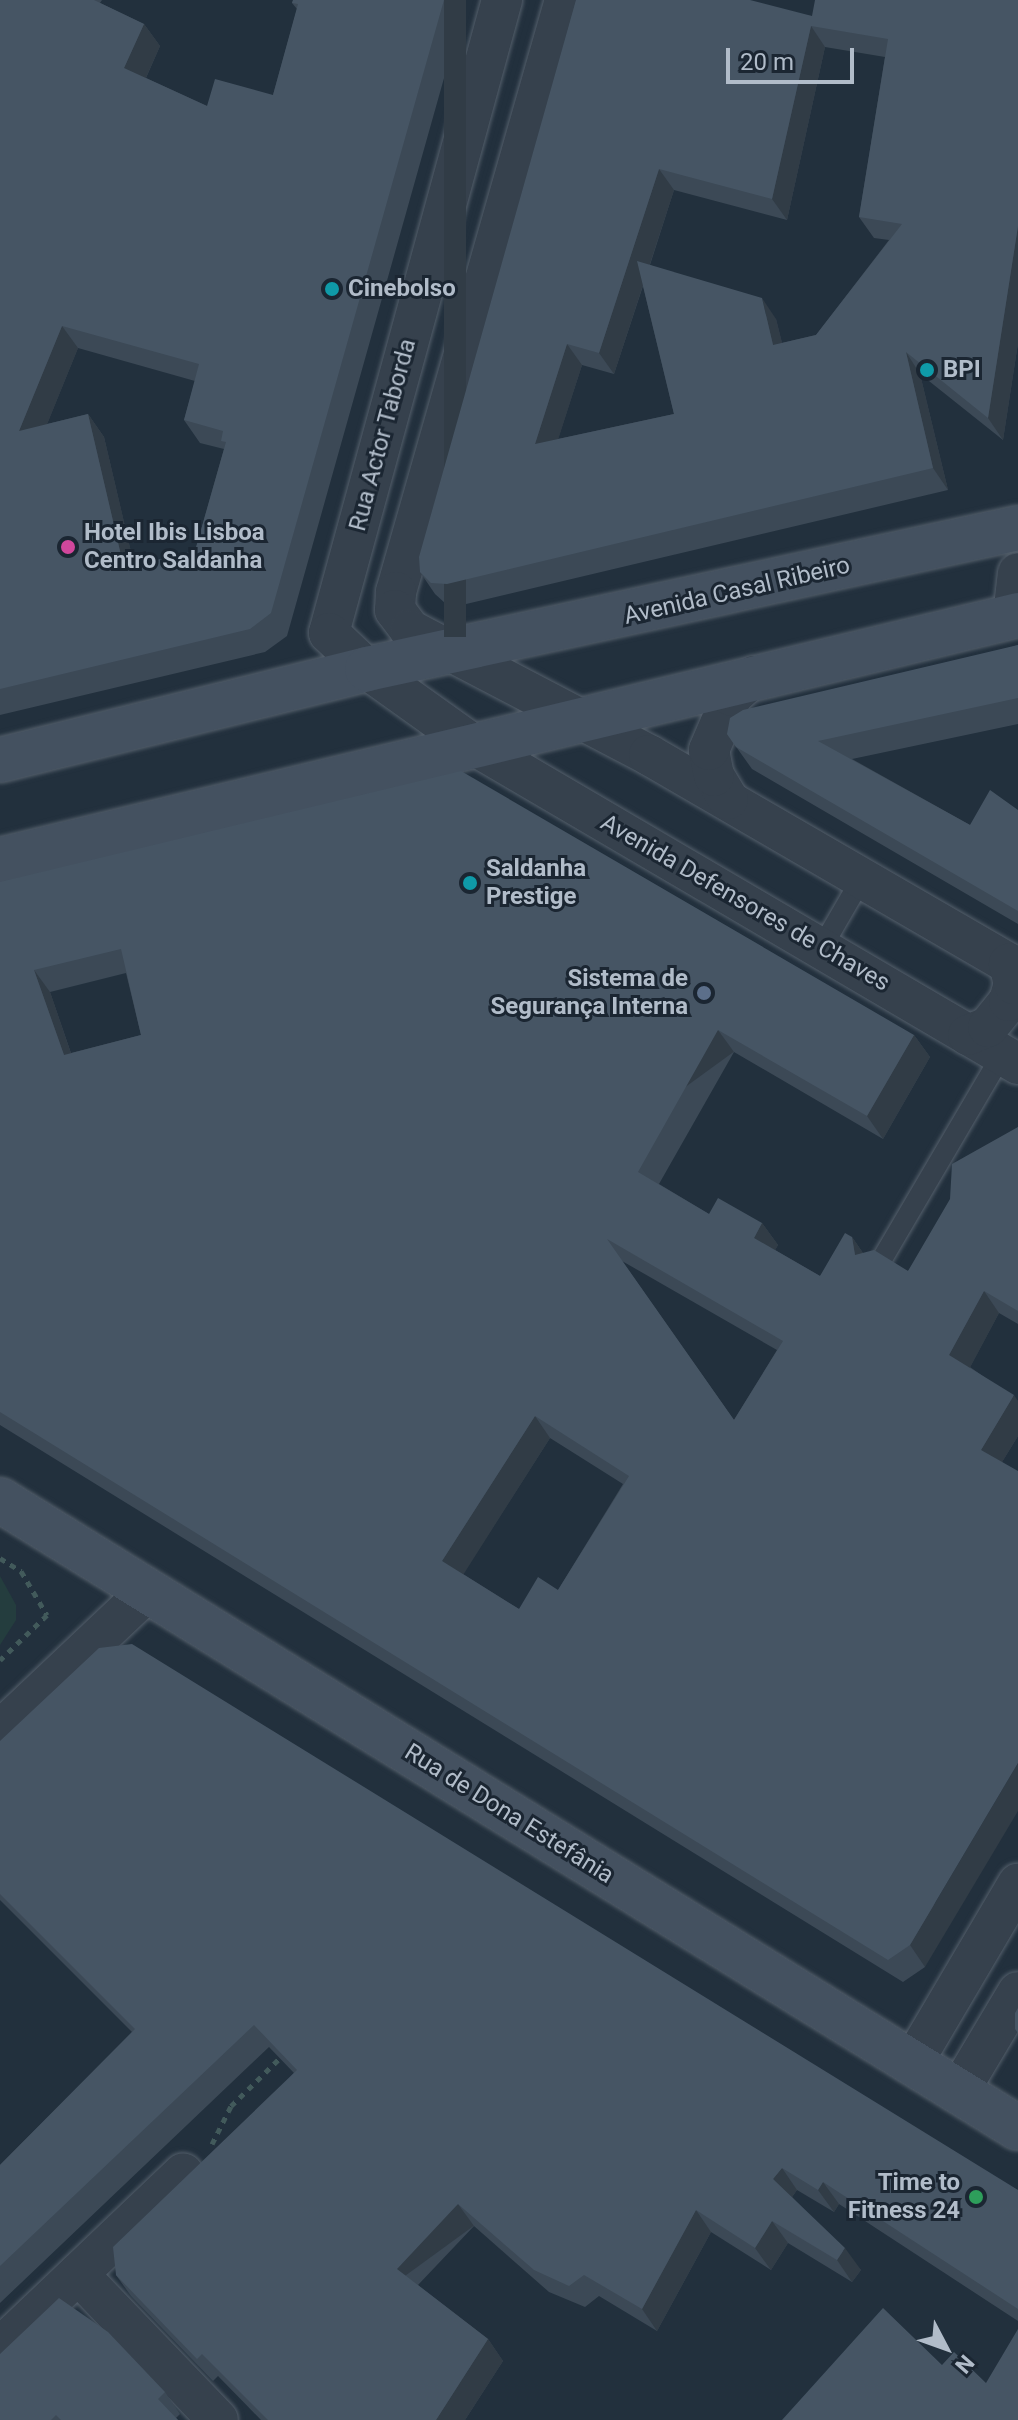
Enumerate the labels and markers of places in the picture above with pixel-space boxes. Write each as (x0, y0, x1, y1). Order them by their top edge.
place label: Cinebolso (348, 275, 456, 303)
marker: Cinebolso (323, 280, 341, 298)
place label: BPI (943, 356, 981, 384)
marker: BPI (918, 361, 936, 379)
place label: Hotel Ibis Lisboa Centro Saldanha (84, 519, 265, 575)
marker: Hotel Ibis Lisboa Centro Saldanha (59, 538, 77, 556)
place label: Saldanha Prestige (486, 855, 586, 911)
marker: Saldanha Prestige (461, 874, 479, 892)
place label: Sistema de Segurança Interna (490, 965, 688, 1021)
marker: Sistema de Segurança Interna (695, 984, 713, 1002)
place label: Time to Fitness 24 (848, 2169, 960, 2225)
marker: Time to Fitness 24 (967, 2188, 985, 2206)

